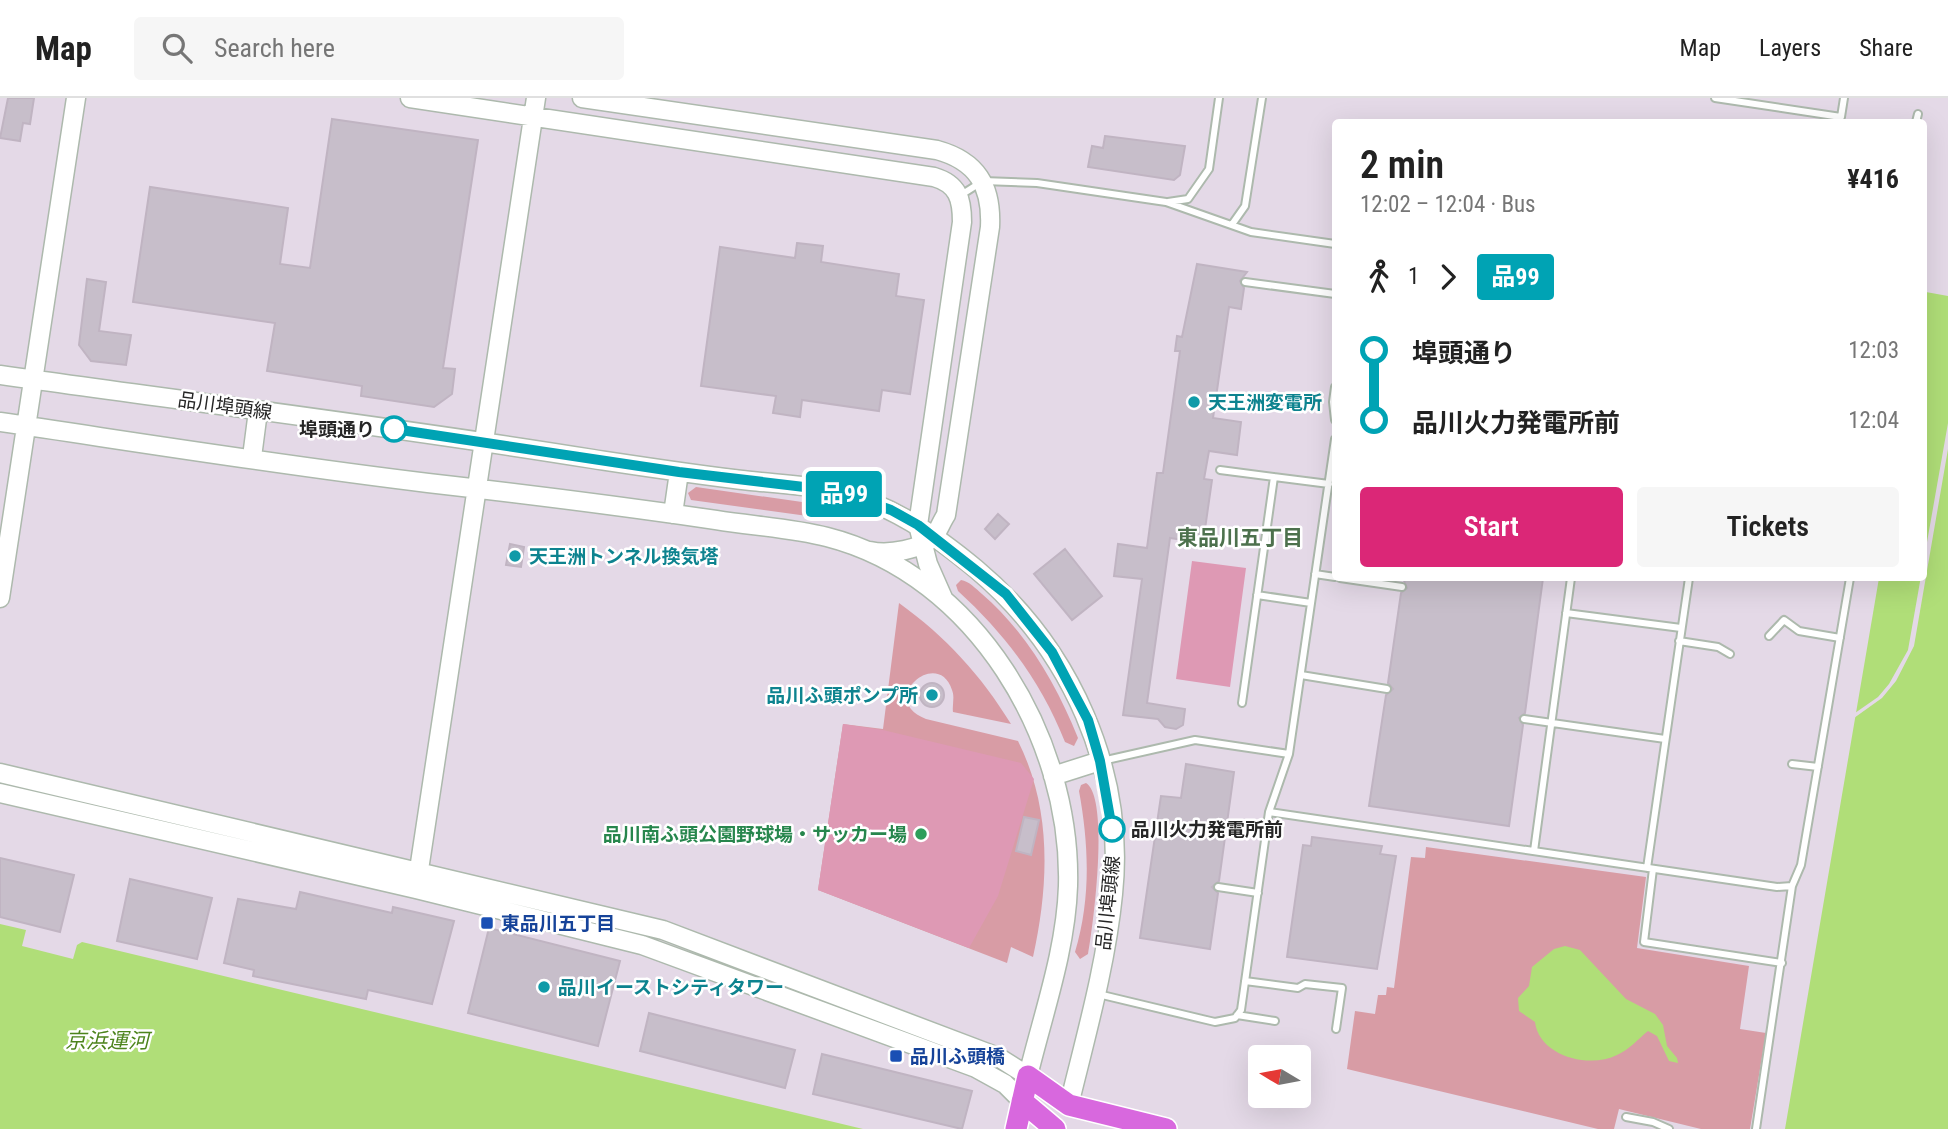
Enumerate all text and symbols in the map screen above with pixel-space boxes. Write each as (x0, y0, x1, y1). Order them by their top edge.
search box (134, 17, 624, 80)
text: Map (35, 29, 92, 68)
icon: search (158, 29, 196, 67)
text: Search here (214, 33, 335, 63)
text: Map (1680, 34, 1721, 62)
text: Layers (1759, 34, 1821, 62)
text: Share (1859, 34, 1913, 62)
text: 2 min (1360, 143, 1444, 187)
text: ¥416 (1847, 164, 1899, 194)
text: 12:02 – 12:04 · Bus (1360, 191, 1536, 218)
icon: walk (1360, 258, 1398, 296)
icon: forward (1429, 258, 1467, 296)
text: 1 (1408, 263, 1419, 290)
text: 品99 (1491, 263, 1540, 291)
text: 12:03 (1848, 337, 1899, 364)
text: 埠頭通り (1412, 338, 1516, 368)
street label: 品川埠頭線 (176, 388, 274, 424)
place label: 天王洲変電所 (1208, 391, 1322, 414)
marker: 天王洲変電所 (1186, 394, 1202, 410)
text: 12:04 (1848, 407, 1899, 434)
text: 品川火力発電所前 (1412, 408, 1620, 438)
marker: 埠頭通り (381, 416, 407, 442)
place label: 埠頭通り (299, 418, 375, 441)
line badge: 品99 (804, 471, 884, 517)
text: 品99 (820, 480, 868, 508)
button: Start (1360, 487, 1623, 567)
button: Tickets (1637, 487, 1899, 567)
district label: 東品川五丁目 (1177, 526, 1303, 550)
place label: 天王洲トンネル換気塔 (529, 545, 719, 568)
marker: 天王洲トンネル換気塔 (507, 548, 523, 564)
place label: 品川ふ頭ポンプ所 (767, 684, 918, 707)
marker: 品川ふ頭ポンプ所 (924, 687, 940, 703)
marker: 品川火力発電所前 (1099, 816, 1125, 842)
place label: 品川火力発電所前 (1131, 818, 1283, 841)
place label: 品川南ふ頭公園野球場・サッカー場 (603, 823, 907, 846)
marker: 品川南ふ頭公園野球場・サッカー場 (913, 826, 929, 842)
street label: 品川埠頭線 (1092, 855, 1124, 951)
place label: 東品川五丁目 (501, 912, 615, 935)
marker: 東品川五丁目 (479, 915, 495, 931)
place label: 品川イーストシティタワー (558, 976, 784, 999)
marker: 品川イーストシティタワー (536, 979, 552, 995)
water label: 京浜運河 (65, 1029, 153, 1053)
place label: 品川ふ頭橋 (910, 1045, 1005, 1068)
north arrow (1248, 1045, 1311, 1108)
map controls (1248, 1045, 1311, 1108)
marker: 品川ふ頭橋 (888, 1048, 904, 1064)

